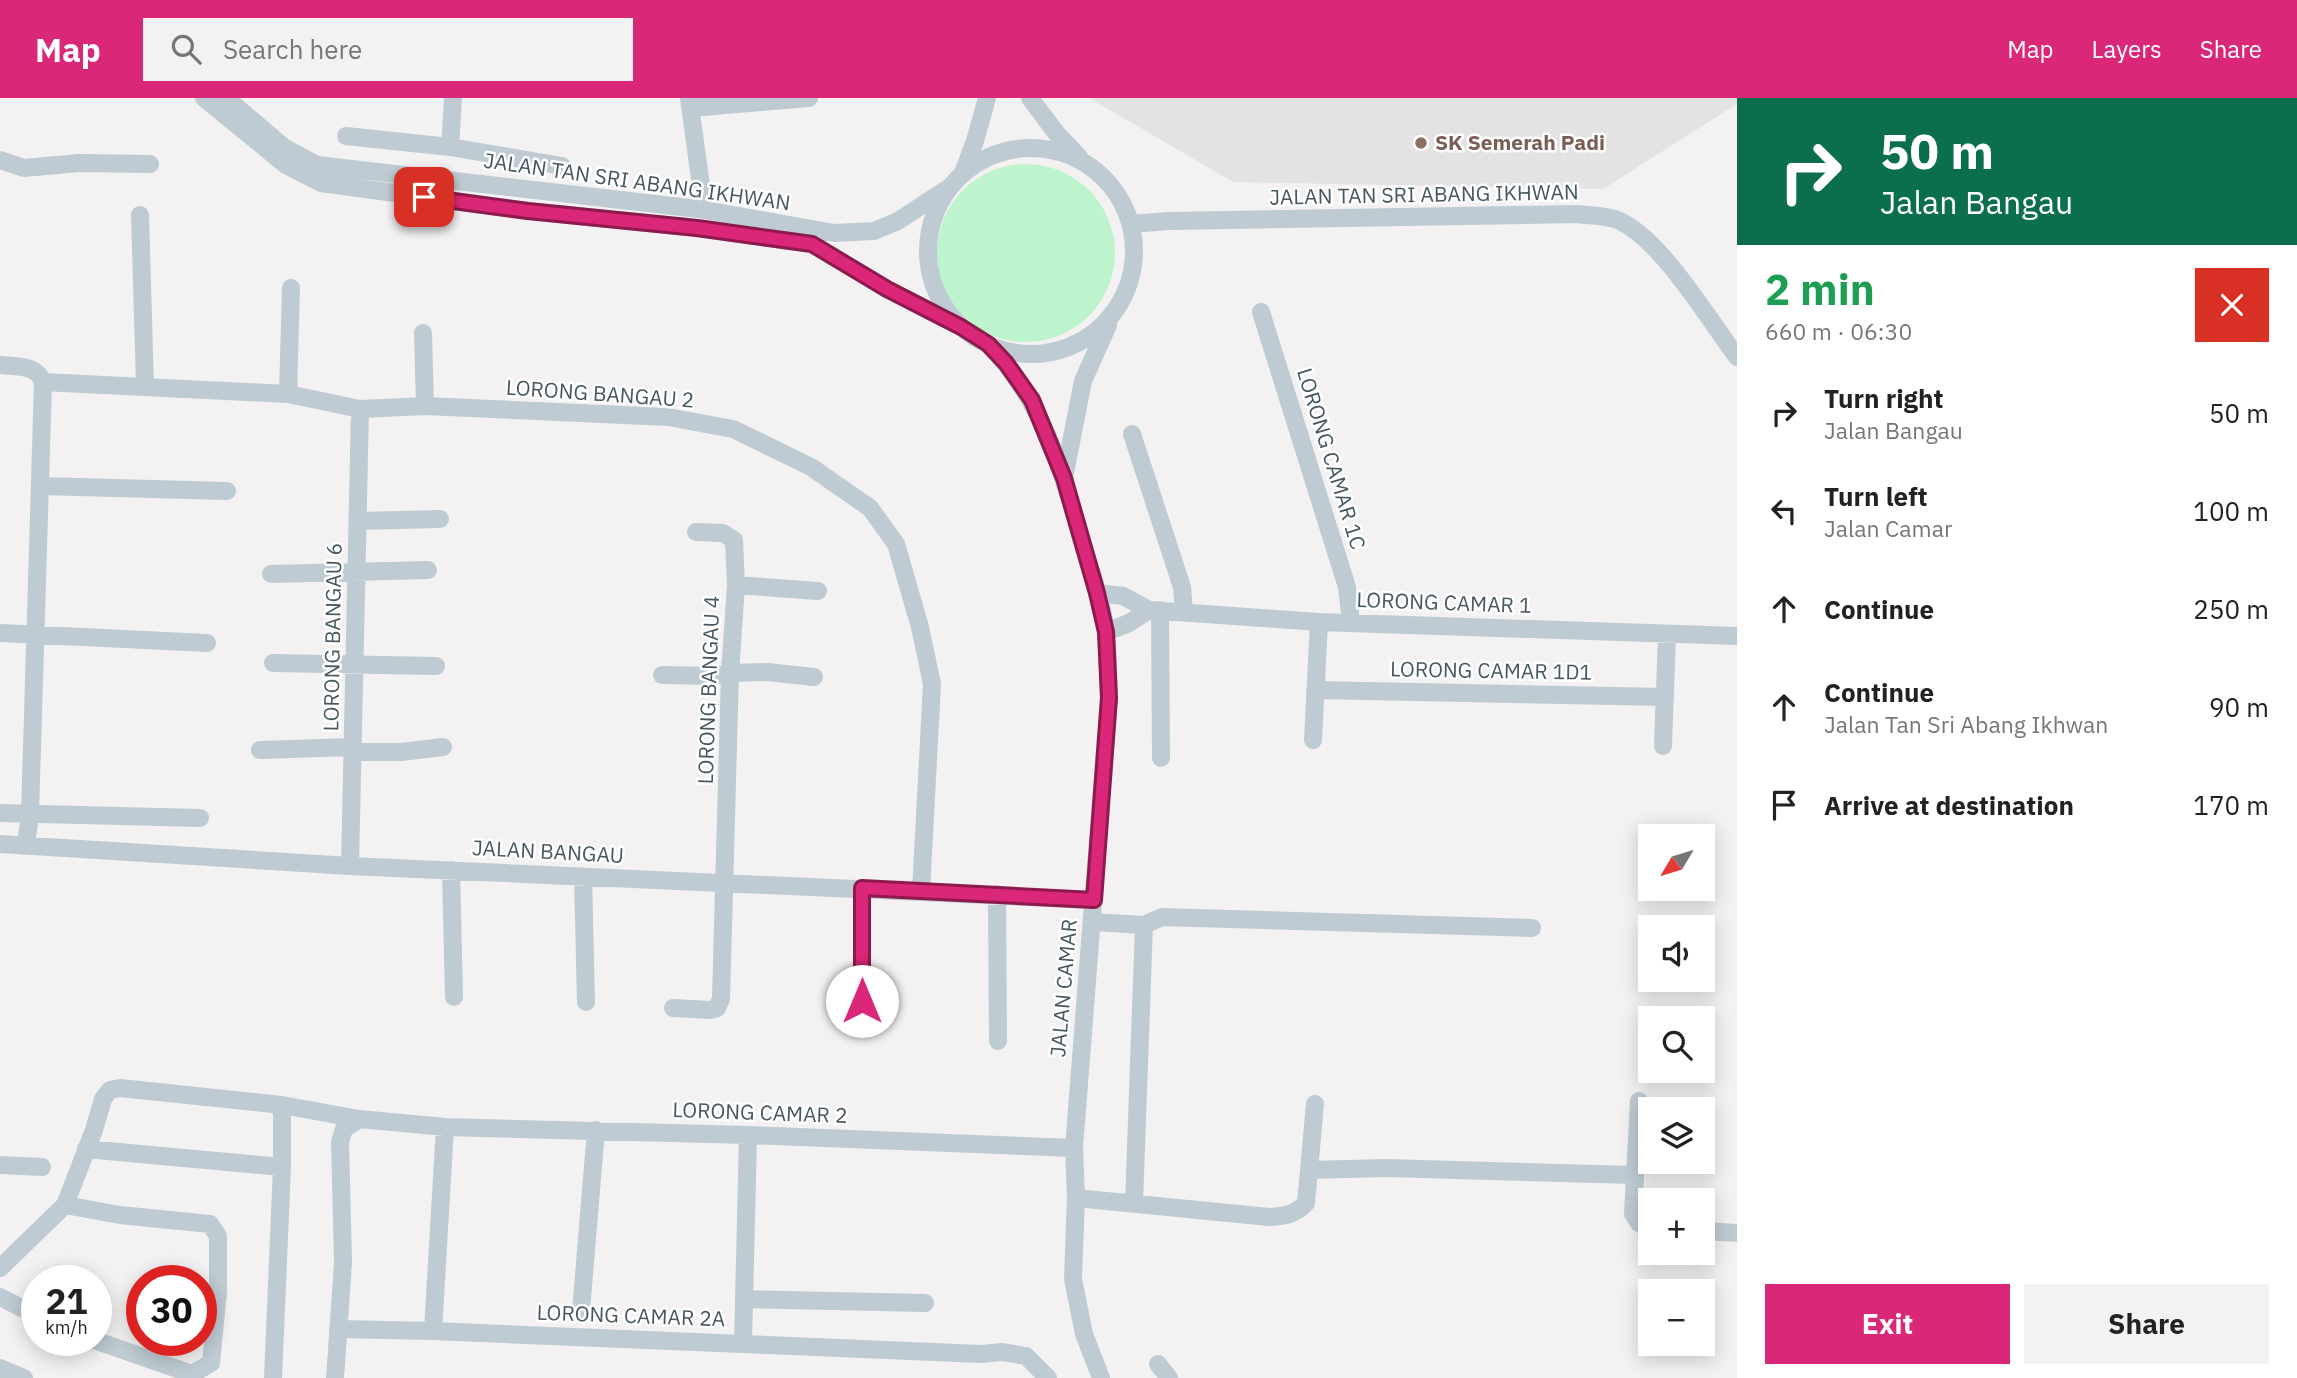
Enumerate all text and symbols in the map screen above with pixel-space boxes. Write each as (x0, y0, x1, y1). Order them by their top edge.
search box (143, 18, 633, 81)
text: Map (35, 28, 101, 71)
icon: search (167, 30, 205, 68)
text: Search here (223, 32, 362, 66)
text: Map (2007, 33, 2054, 65)
text: Layers (2092, 33, 2162, 65)
text: Share (2200, 33, 2262, 65)
text: 50 m (1880, 119, 1994, 182)
icon: right (1765, 126, 1856, 217)
place label: SK Semerah Padi (1435, 128, 1605, 156)
marker: SK Semerah Padi (1413, 135, 1429, 151)
street label: JALAN TAN SRI ABANG IKHWAN (482, 146, 792, 216)
pin (394, 167, 454, 227)
street label: JALAN TAN SRI ABANG IKHWAN (1269, 177, 1579, 211)
icon: arrive (405, 178, 443, 216)
text: Jalan Bangau (1880, 181, 2073, 223)
text: 2 min (1765, 262, 1875, 317)
button: close (2195, 268, 2269, 342)
text: 660 m · 06:30 (1765, 316, 1912, 346)
street label: LORONG CAMAR 1C (1291, 365, 1373, 553)
street label: LORONG BANGAU 2 (505, 372, 695, 414)
text: Turn right (1824, 381, 1943, 415)
icon: right (1765, 394, 1803, 432)
text: 50 m (2209, 396, 2269, 430)
text: Jalan Bangau (1824, 415, 1963, 445)
text: Turn left (1824, 479, 1927, 513)
icon: left (1765, 492, 1803, 530)
text: 100 m (2193, 494, 2269, 528)
text: Jalan Camar (1824, 513, 1952, 543)
street label: LORONG BANGAU 6 (316, 542, 348, 732)
street label: LORONG CAMAR 1 (1356, 585, 1532, 619)
icon: ahead (1765, 590, 1803, 628)
text: Continue (1824, 592, 1934, 626)
text: 250 m (2193, 592, 2269, 626)
street label: LORONG BANGAU 4 (691, 595, 725, 785)
street label: LORONG CAMAR 1D1 (1390, 654, 1592, 686)
text: Continue (1824, 675, 1934, 709)
icon: ahead (1765, 688, 1803, 726)
text: 90 m (2209, 690, 2269, 724)
text: Jalan Tan Sri Abang Ikhwan (1824, 709, 2108, 739)
icon: arrive (1765, 786, 1803, 824)
text: Arrive at destination (1824, 788, 2074, 822)
text: 170 m (2193, 788, 2269, 822)
north arrow (1638, 824, 1715, 901)
map controls (1638, 824, 1715, 1356)
street label: JALAN BANGAU (471, 833, 625, 869)
button: sound (1638, 915, 1715, 992)
street label: JALAN CAMAR (1043, 918, 1083, 1058)
position arrow (825, 964, 899, 1038)
button: search (1638, 1006, 1715, 1083)
street label: LORONG CAMAR 2 (672, 1095, 848, 1129)
button: layers (1638, 1097, 1715, 1174)
button: + (1638, 1188, 1715, 1265)
speed limit sign: 30 (126, 1265, 217, 1356)
text: 21 (45, 1278, 88, 1324)
button: − (1638, 1279, 1715, 1356)
button: Exit (1765, 1284, 2010, 1364)
button: Share (2024, 1284, 2269, 1364)
street label: LORONG CAMAR 2A (536, 1298, 726, 1332)
text: km/h (45, 1316, 88, 1339)

